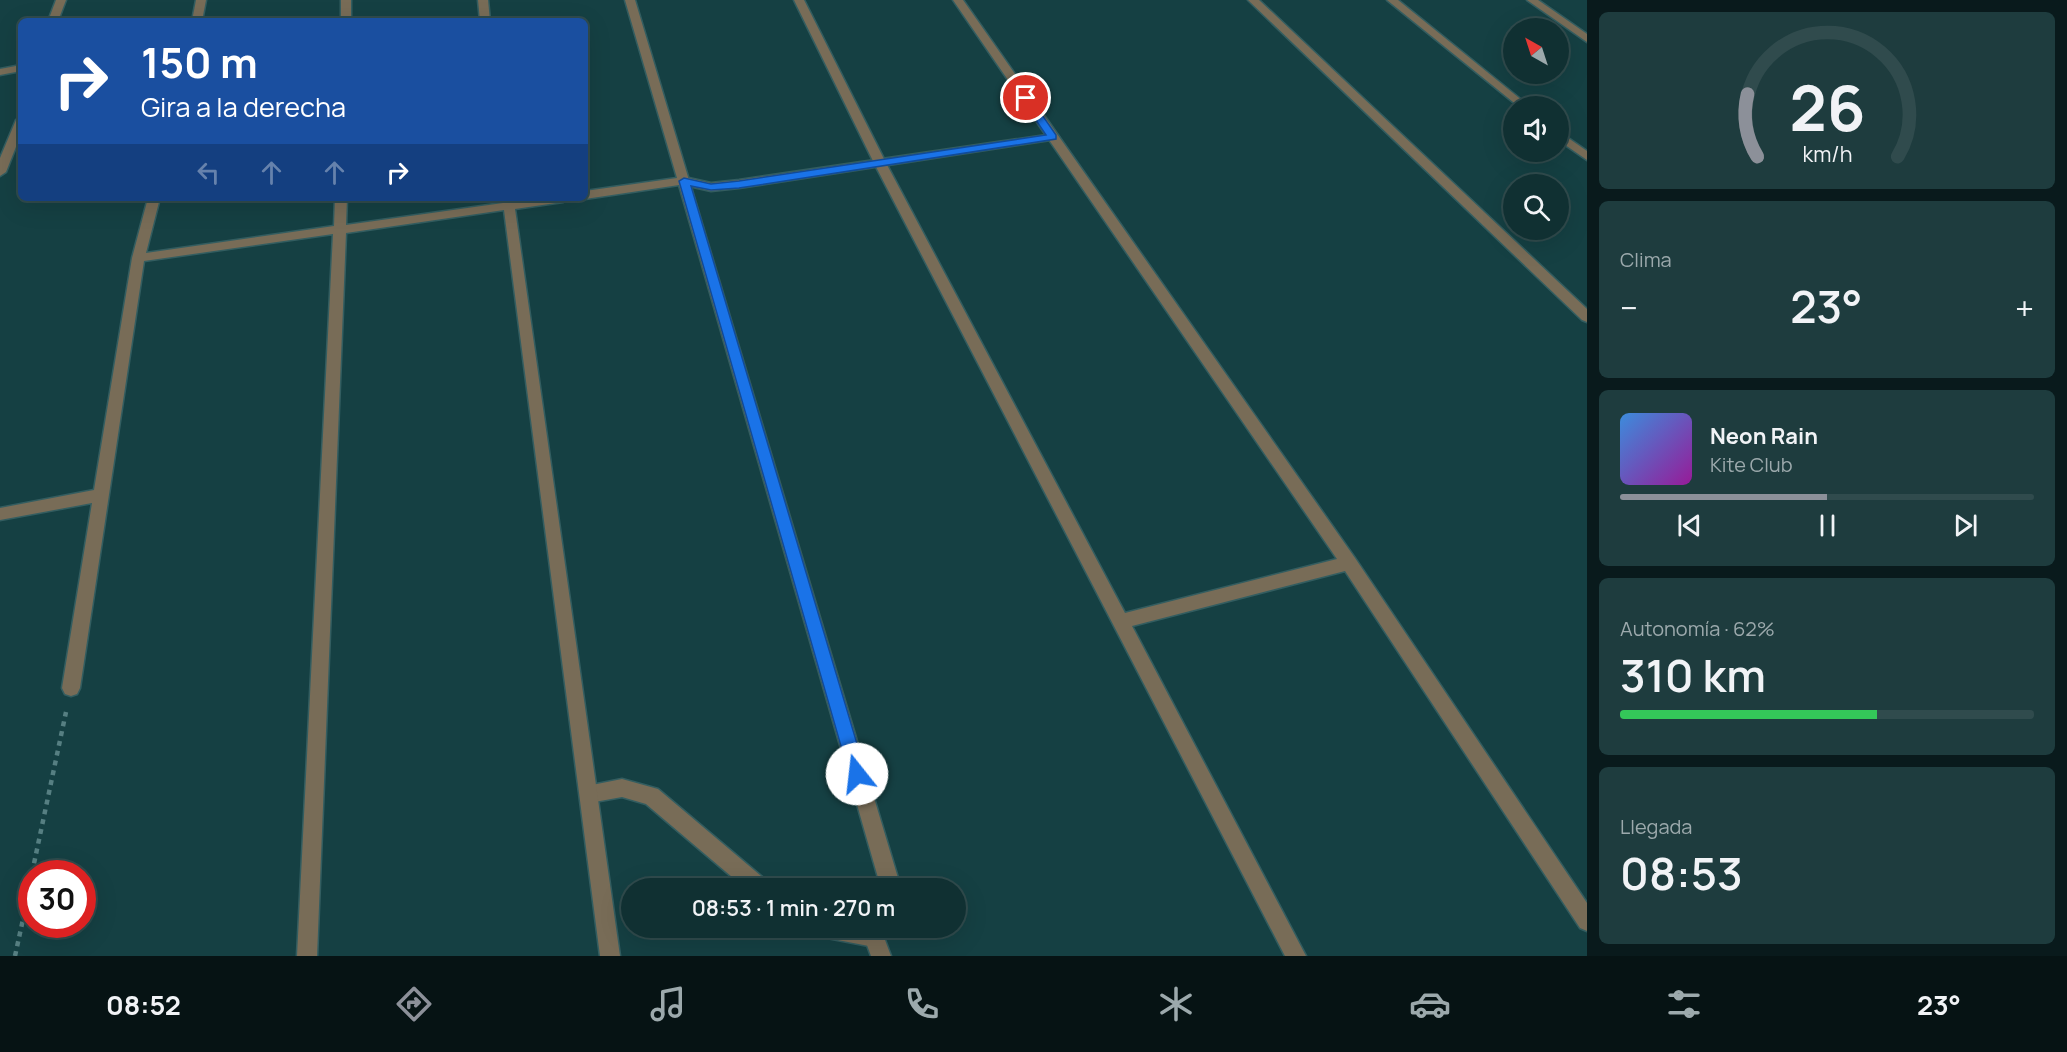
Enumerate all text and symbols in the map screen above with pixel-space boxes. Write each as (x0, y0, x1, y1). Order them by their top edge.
north arrow (1503, 18, 1569, 84)
map controls (1503, 18, 1569, 240)
text: 150 m (141, 33, 258, 91)
icon: right (42, 42, 120, 120)
text: 26 (1789, 65, 1865, 151)
pin (1000, 72, 1051, 123)
icon: arrive (1009, 81, 1042, 114)
text: Gira a la derecha (141, 88, 346, 125)
button: sound (1503, 96, 1569, 162)
text: km/h (1802, 140, 1852, 169)
icon: left (192, 156, 225, 189)
icon: ahead (255, 156, 288, 189)
icon: ahead (318, 156, 351, 189)
icon: right (381, 156, 414, 189)
button: search (1503, 174, 1569, 240)
text: Clima (1620, 246, 1672, 273)
text: 23° (1790, 275, 1863, 337)
text: − (1620, 285, 1638, 330)
text: + (2015, 285, 2034, 330)
text: Neon Rain (1710, 421, 1818, 451)
text: Kite Club (1710, 451, 1793, 478)
icon: previous (1673, 509, 1706, 542)
icon: pause (1811, 509, 1844, 542)
icon: next (1949, 509, 1982, 542)
text: Autonomía · 62% (1620, 615, 1775, 642)
text: 310 km (1620, 644, 1766, 706)
position arrow (825, 742, 889, 806)
text: Llegada (1620, 813, 1692, 840)
text: 08:53 (1620, 842, 1743, 904)
speed limit sign: 30 (18, 860, 96, 938)
text: 08:53 · 1 min · 270 m (692, 893, 895, 923)
icon: directions (393, 983, 435, 1025)
icon: music (647, 983, 689, 1025)
icon: phone (901, 983, 943, 1025)
icon: climate (1155, 983, 1197, 1025)
icon: car (1409, 983, 1451, 1025)
icon: filters (1663, 983, 1705, 1025)
text: 08:52 (106, 986, 181, 1023)
text: 23° (1917, 986, 1961, 1023)

